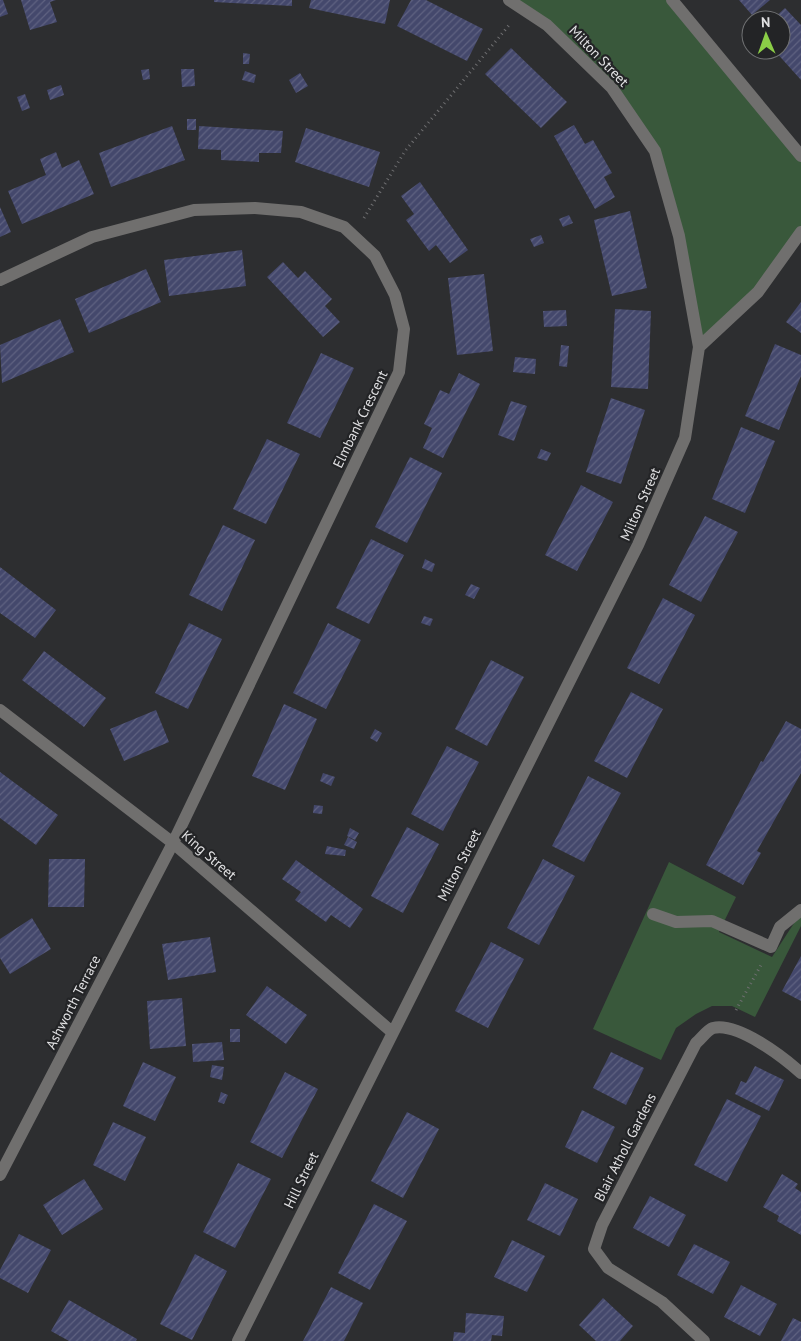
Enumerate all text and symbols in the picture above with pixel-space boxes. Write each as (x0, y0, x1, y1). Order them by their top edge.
north arrow (741, 10, 791, 60)
text: N (761, 13, 770, 31)
street label: Milton Street (565, 22, 633, 91)
street label: Elmbank Crescent (329, 367, 391, 471)
street label: Milton Street (616, 464, 664, 543)
street label: King Street (178, 826, 240, 884)
street label: Milton Street (433, 826, 485, 904)
street label: Ashworth Terrace (42, 952, 104, 1052)
street label: Blair Atholl Gardens (590, 1090, 660, 1204)
street label: Hill Street (280, 1148, 323, 1211)

